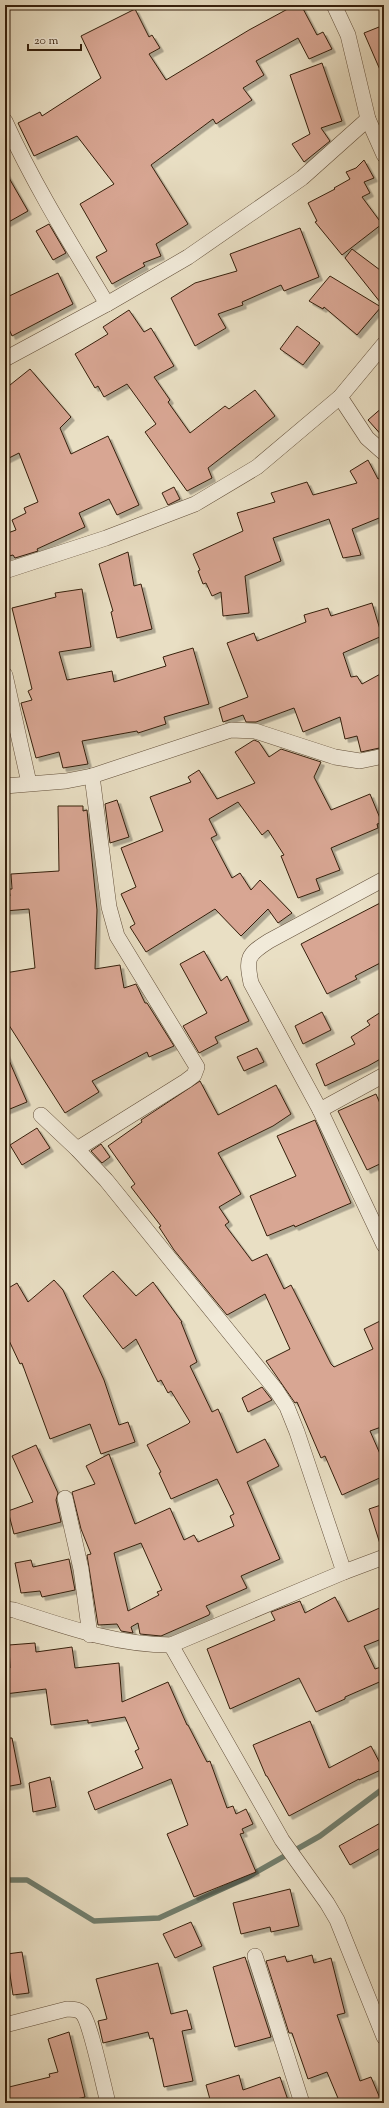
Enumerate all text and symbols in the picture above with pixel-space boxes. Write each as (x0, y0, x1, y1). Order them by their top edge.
scale bar (28, 26, 81, 52)
text: 20 m (34, 32, 59, 50)

